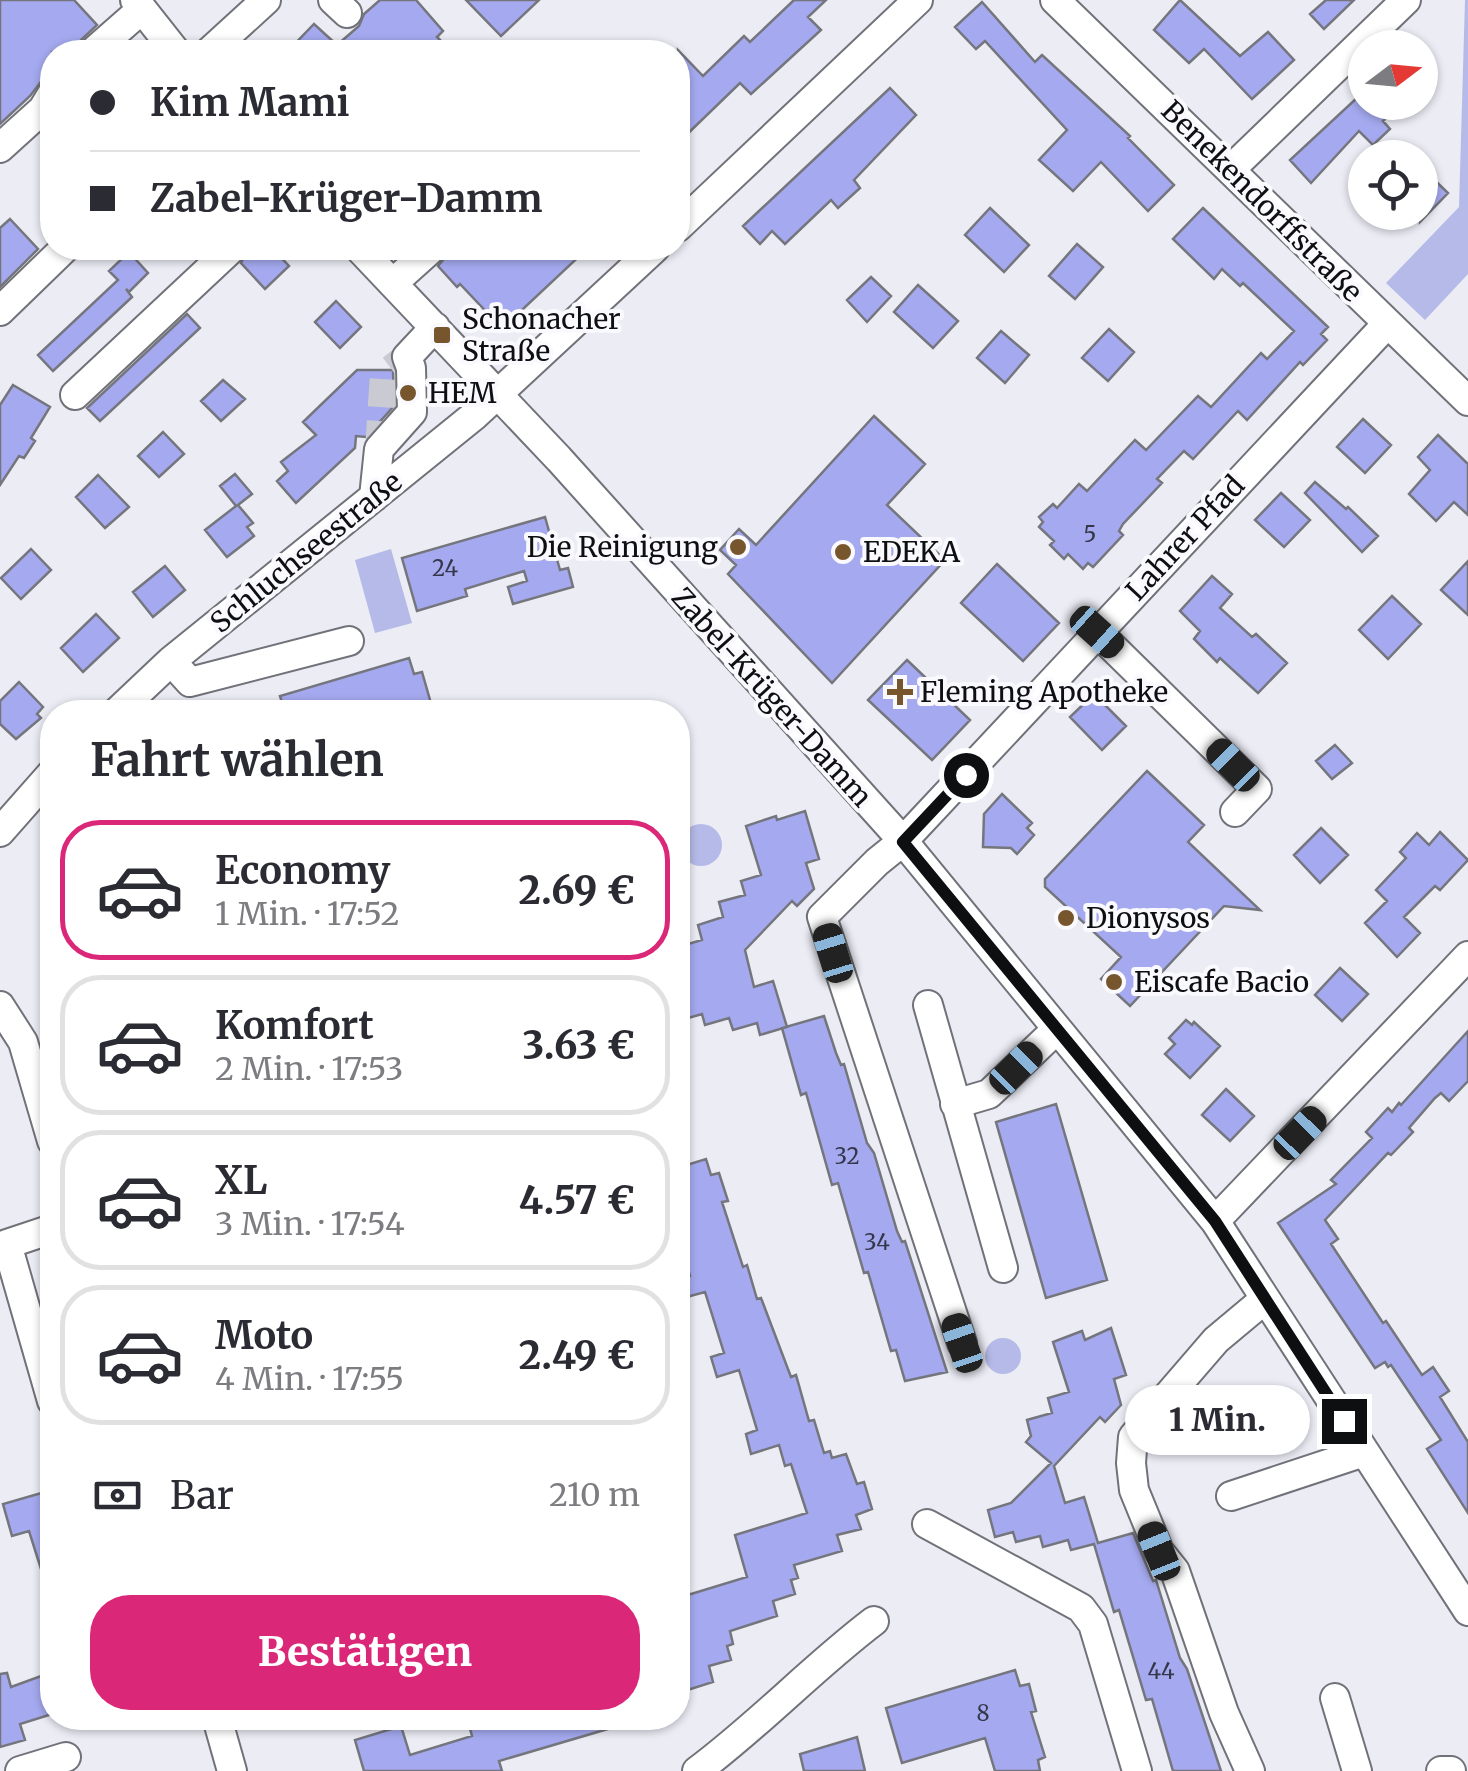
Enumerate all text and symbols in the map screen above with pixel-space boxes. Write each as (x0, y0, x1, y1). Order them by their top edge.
north arrow (1348, 30, 1438, 120)
map controls (1348, 30, 1438, 230)
text: Kim Mami (150, 79, 349, 126)
street label: Benekendorffstraße (1154, 93, 1370, 309)
button: locate (1348, 140, 1438, 230)
text: Zabel-Krüger-Damm (150, 175, 542, 222)
place label: Schonacher Straße (462, 301, 621, 369)
marker: Schonacher Straße (431, 324, 453, 346)
place label: HEM (428, 375, 497, 411)
marker: HEM (397, 382, 419, 404)
street label: Schluchseestraße (203, 464, 409, 640)
street label: Lahrer Pfad (1118, 468, 1252, 608)
house number: 5 (1084, 520, 1096, 548)
place label: Die Reinigung (527, 529, 718, 565)
place label: EDEKA (863, 534, 960, 570)
marker: Die Reinigung (727, 536, 749, 558)
marker: EDEKA (832, 541, 854, 563)
house number: 24 (432, 554, 458, 582)
street label: Zabel-Krüger-Damm (664, 580, 880, 814)
car (1065, 601, 1129, 663)
place label: Fleming Apotheke (920, 674, 1168, 710)
marker: Fleming Apotheke (889, 681, 911, 703)
text: Fahrt wählen (90, 732, 384, 788)
car (1201, 733, 1265, 797)
route start (944, 753, 989, 798)
icon: car (95, 845, 185, 935)
text: Economy (215, 847, 390, 894)
text: 2.69 € (518, 867, 635, 914)
text: 1 Min. · 17:52 (215, 894, 400, 934)
place label: Dionysos (1086, 900, 1210, 936)
marker: Dionysos (1055, 907, 1077, 929)
car (810, 920, 856, 986)
place label: Eiscafe Bacio (1134, 964, 1309, 1000)
marker: Eiscafe Bacio (1103, 971, 1125, 993)
icon: car (95, 1000, 185, 1090)
text: Komfort (215, 1002, 374, 1049)
text: 3.63 € (522, 1022, 635, 1069)
car (984, 1036, 1048, 1100)
text: 2 Min. · 17:53 (215, 1049, 403, 1089)
car (1268, 1101, 1332, 1165)
house number: 32 (835, 1142, 860, 1170)
icon: car (95, 1155, 185, 1245)
text: XL (215, 1157, 267, 1204)
text: 4.57 € (519, 1177, 635, 1224)
text: 3 Min. · 17:54 (215, 1204, 405, 1244)
house number: 34 (864, 1228, 890, 1256)
icon: car (95, 1310, 185, 1400)
car (938, 1310, 986, 1376)
text: Moto (215, 1312, 313, 1359)
text: 2.49 € (519, 1332, 635, 1379)
text: 4 Min. · 17:55 (215, 1359, 404, 1399)
callout: 1 Min. (1124, 1386, 1309, 1456)
route end (1322, 1399, 1367, 1444)
text: 1 Min. (1169, 1400, 1266, 1440)
icon: cash (90, 1468, 145, 1523)
text: Bar (170, 1472, 234, 1519)
text: 210 m (549, 1475, 640, 1515)
car (1134, 1518, 1184, 1584)
button: Bestätigen (90, 1595, 640, 1710)
house number: 44 (1147, 1657, 1175, 1685)
house number: 8 (976, 1699, 990, 1727)

